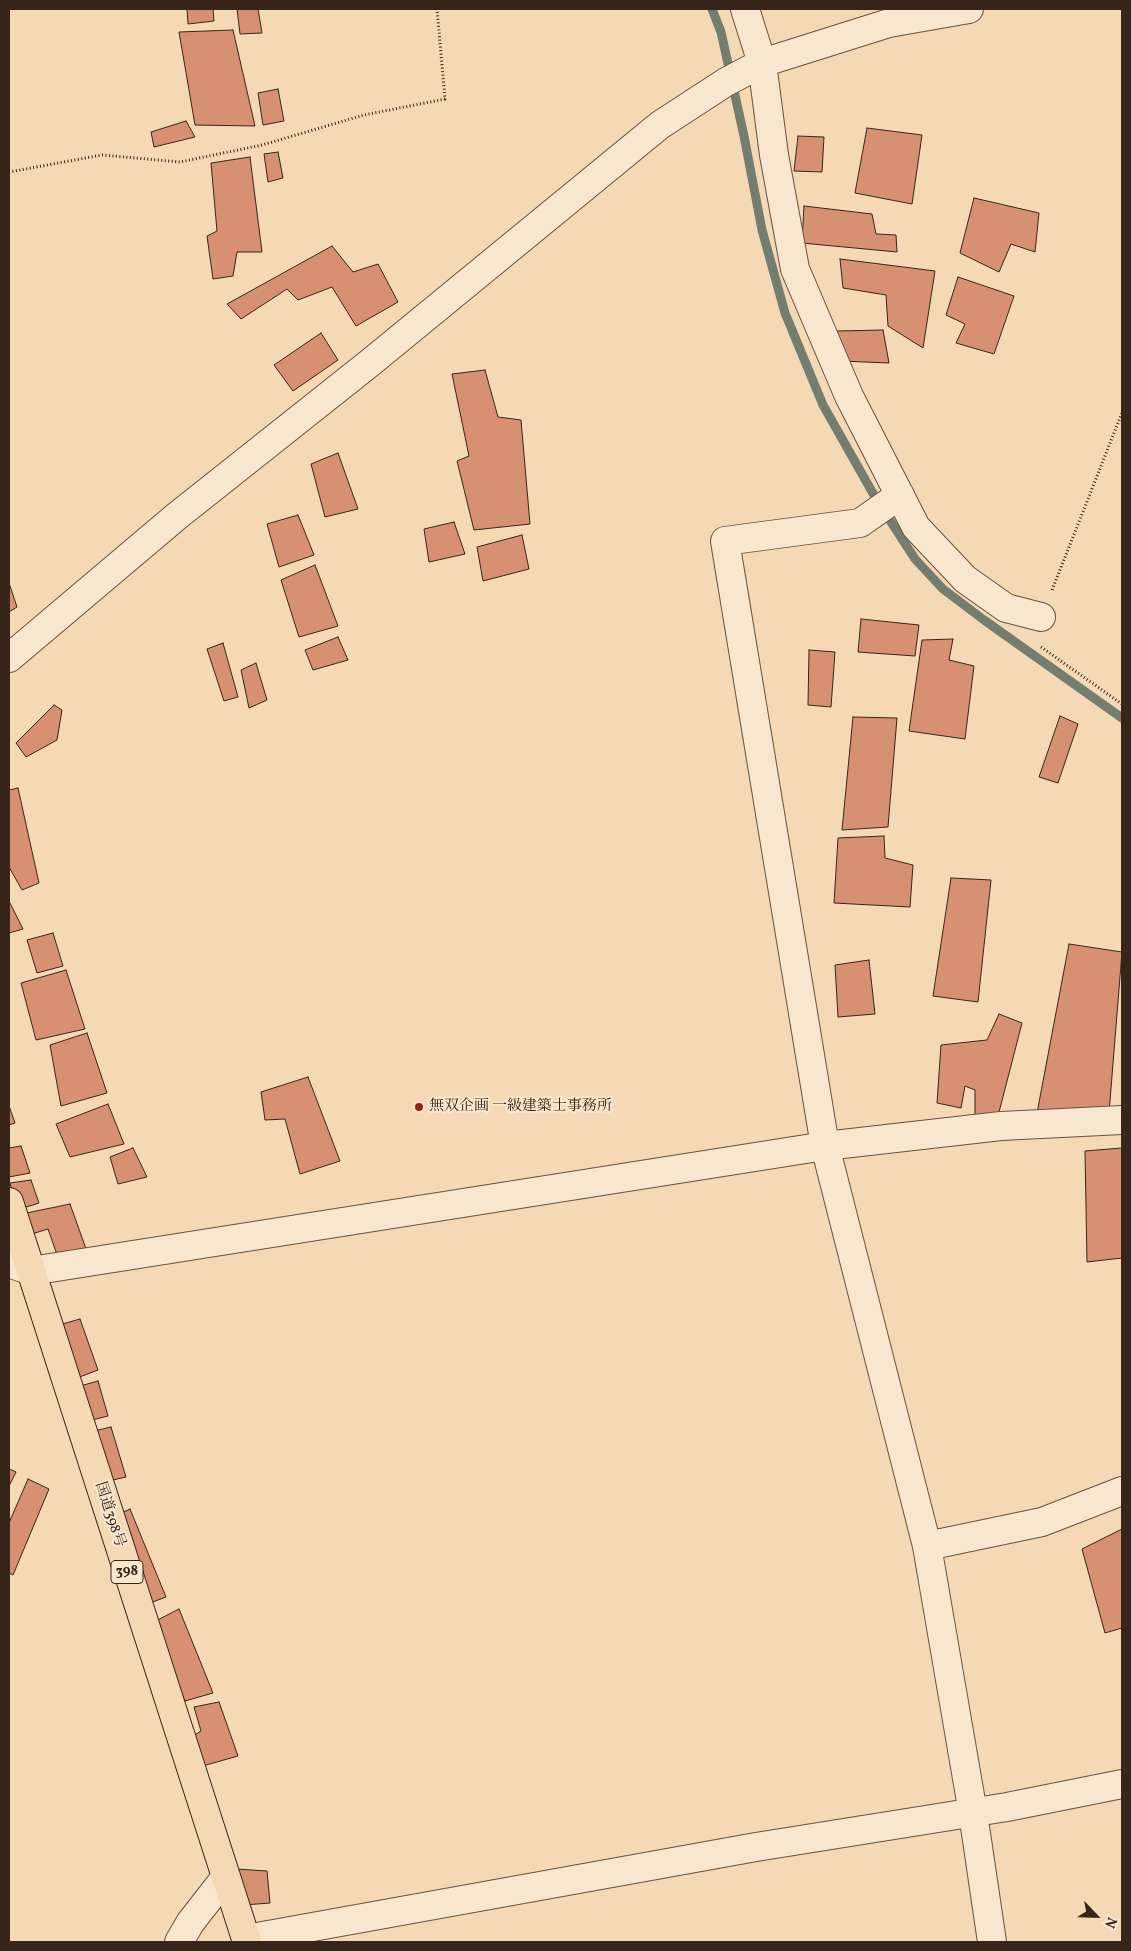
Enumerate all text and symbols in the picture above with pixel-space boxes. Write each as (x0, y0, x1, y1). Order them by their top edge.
place label: 無双企画 一級建築士事務所 (429, 1098, 612, 1116)
marker: 無双企画 一級建築士事務所 (413, 1101, 425, 1113)
street label: 国道398号 (90, 1480, 128, 1550)
road number: 398 (111, 1560, 143, 1584)
north arrow (1071, 1891, 1121, 1941)
text: N (1099, 1914, 1121, 1931)

